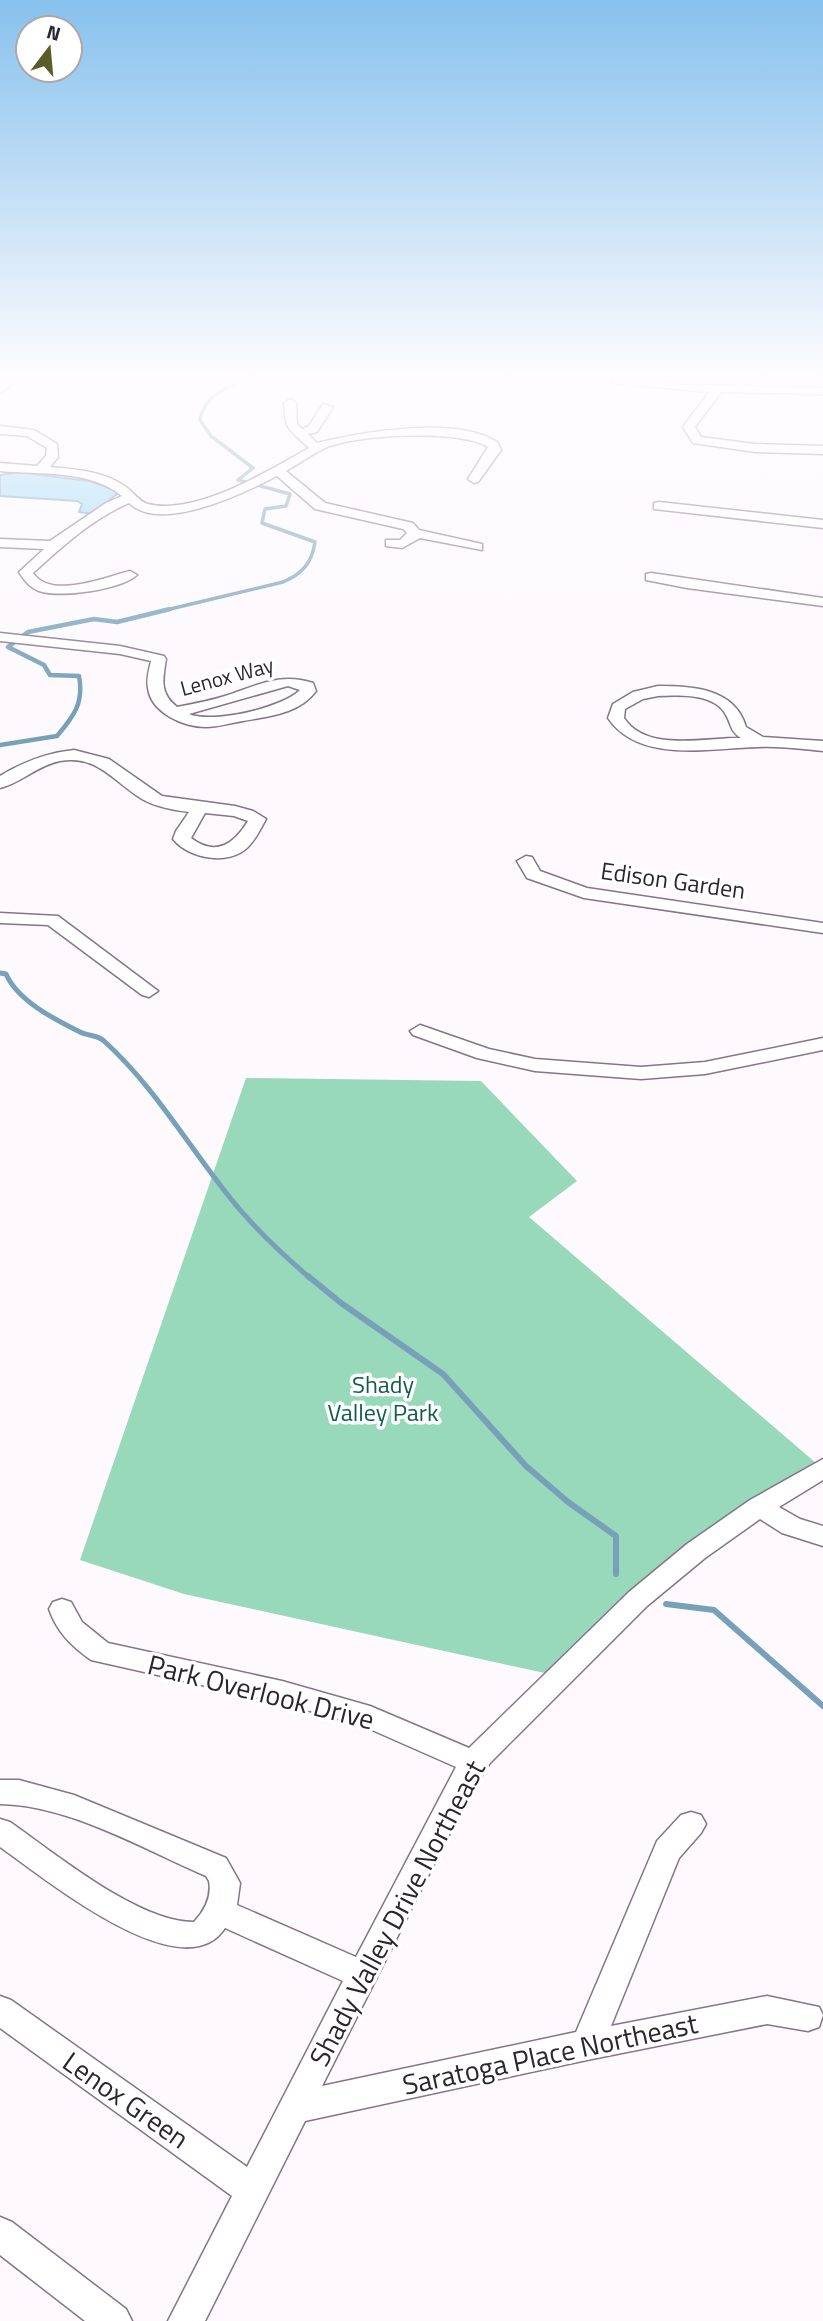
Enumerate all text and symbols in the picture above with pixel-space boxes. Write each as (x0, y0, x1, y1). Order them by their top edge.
north arrow (14, 14, 84, 84)
text: N (43, 16, 64, 48)
street label: Lenox Way (176, 648, 277, 704)
street label: Edison Garden (599, 852, 748, 908)
park label: Shady Valley Park (327, 1366, 439, 1430)
street label: Park Overlook Drive (143, 1643, 379, 1740)
street label: Shady Valley Drive Northeast (297, 1752, 496, 2074)
street label: Saratoga Place Northeast (398, 2001, 702, 2106)
street label: Lenox Green (54, 2040, 198, 2159)

